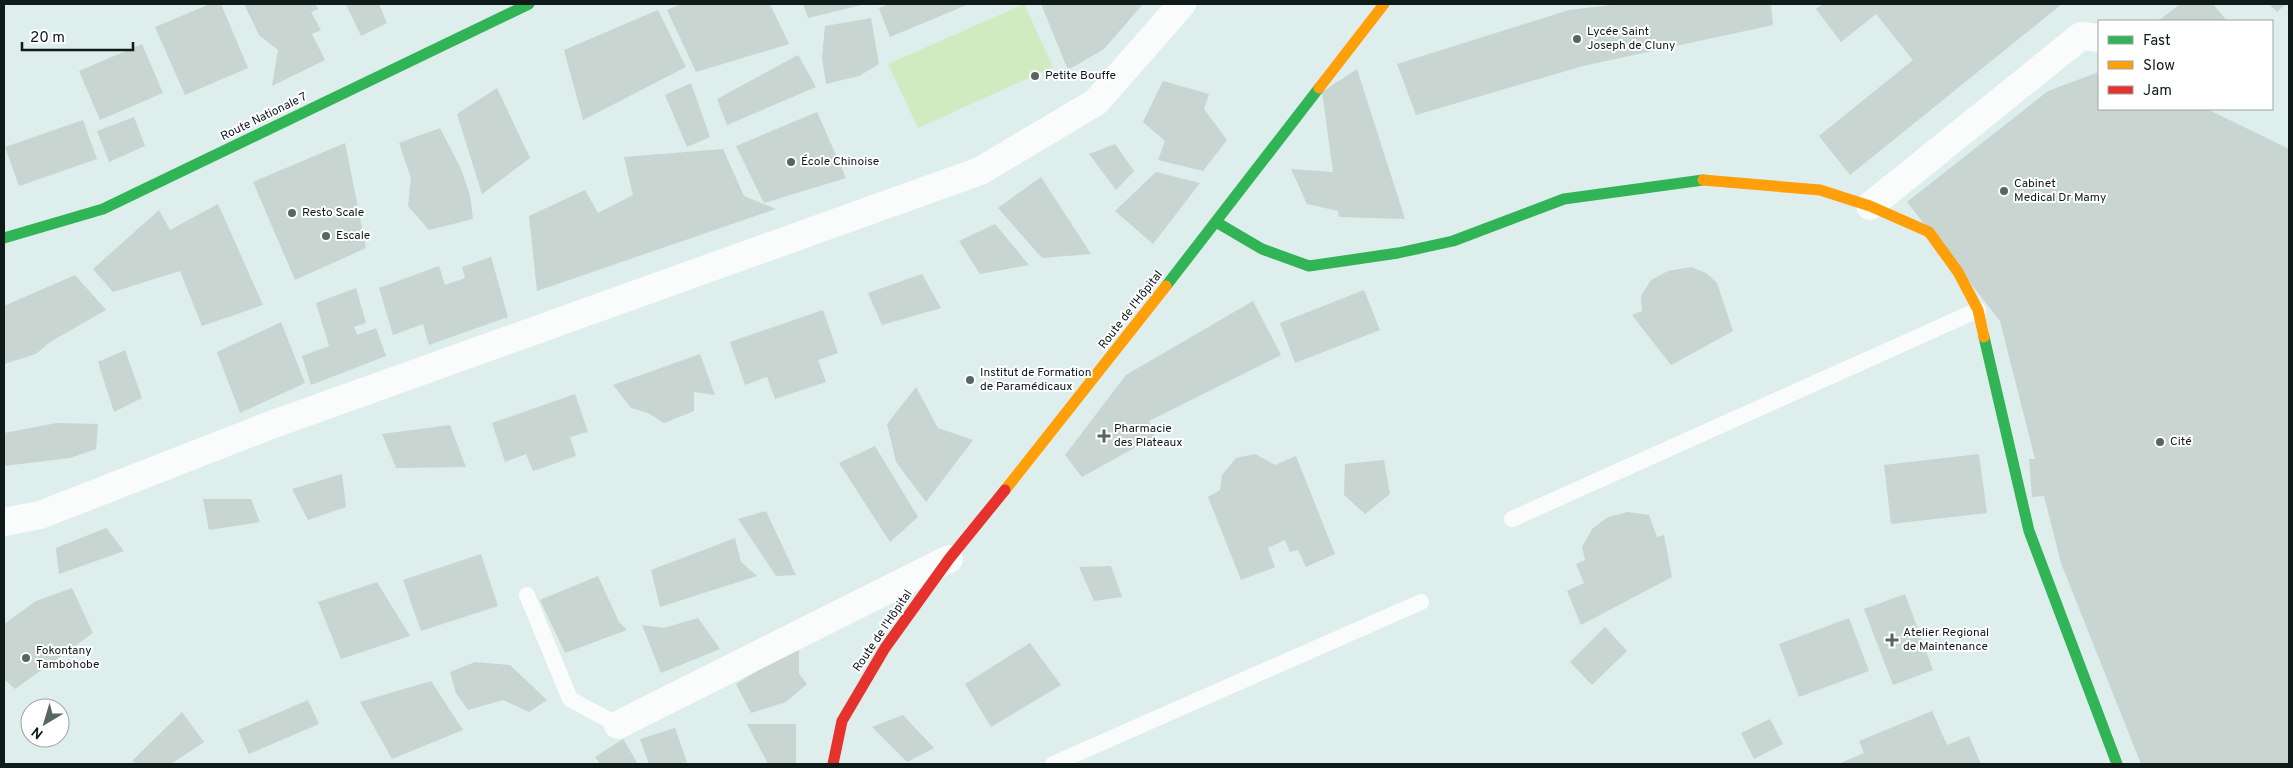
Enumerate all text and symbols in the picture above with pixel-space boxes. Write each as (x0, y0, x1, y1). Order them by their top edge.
scale bar (22, 20, 134, 52)
legend (2098, 20, 2273, 110)
place label: Lycée Saint Joseph de Cluny (1587, 24, 1675, 54)
text: 20 m (30, 29, 65, 48)
text: Fast (2143, 32, 2171, 51)
marker: Lycée Saint Joseph de Cluny (1571, 33, 1583, 45)
text: Slow (2143, 57, 2175, 76)
place label: Petite Bouffe (1045, 68, 1116, 84)
marker: Petite Bouffe (1029, 70, 1041, 82)
text: Jam (2143, 82, 2172, 101)
street label: Route Nationale 7 (218, 89, 310, 145)
place label: École Chinoise (801, 154, 879, 170)
marker: École Chinoise (785, 156, 797, 168)
place label: Cabinet Medical Dr Mamy (2014, 176, 2106, 206)
marker: Cabinet Medical Dr Mamy (1998, 185, 2010, 197)
place label: Resto Scale (302, 205, 364, 221)
marker: Resto Scale (286, 207, 298, 219)
place label: Escale (336, 228, 370, 244)
marker: Escale (320, 230, 332, 242)
street label: Route de l'Hôpital (1095, 267, 1167, 353)
place label: Institut de Formation de Paramédicaux (980, 365, 1091, 395)
marker: Institut de Formation de Paramédicaux (964, 374, 976, 386)
place label: Pharmacie des Plateaux (1114, 421, 1183, 451)
marker: Pharmacie des Plateaux (1098, 430, 1110, 442)
place label: Cité (2170, 434, 2192, 450)
marker: Cité (2154, 436, 2166, 448)
street label: Route de l'Hôpital (850, 587, 916, 675)
place label: Atelier Regional de Maintenance (1903, 625, 1989, 655)
marker: Atelier Regional de Maintenance (1885, 633, 1899, 647)
place label: Fokontany Tambohobe (36, 643, 100, 673)
marker: Fokontany Tambohobe (20, 652, 32, 664)
north arrow (20, 698, 70, 748)
text: N (29, 722, 47, 742)

